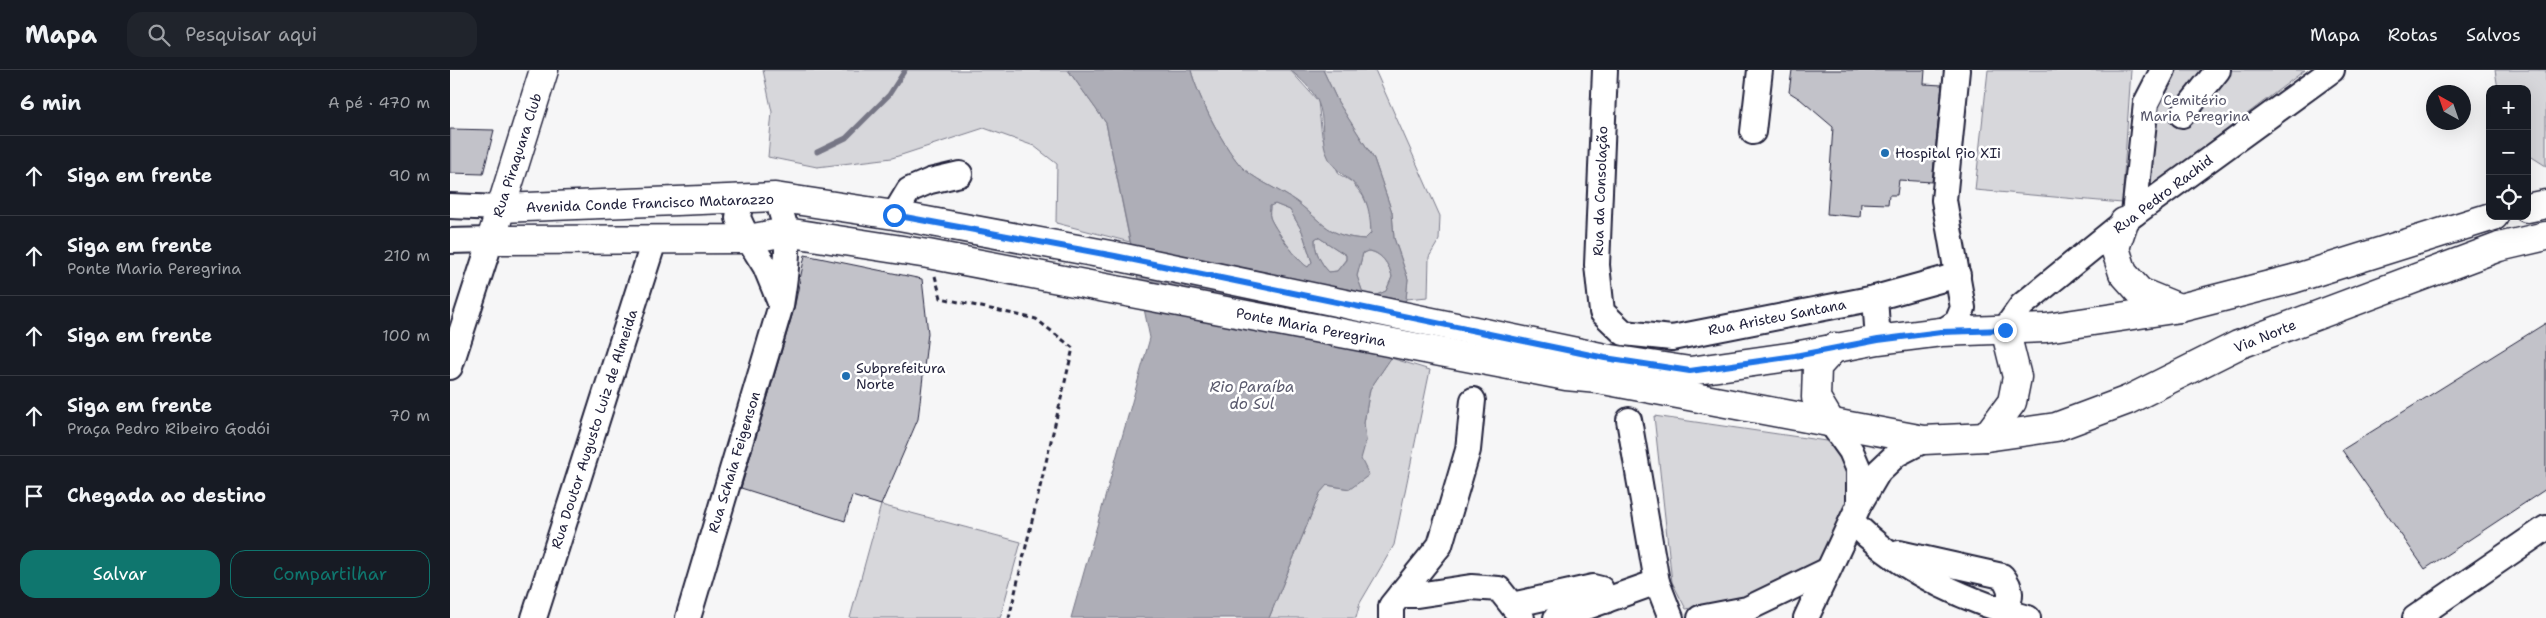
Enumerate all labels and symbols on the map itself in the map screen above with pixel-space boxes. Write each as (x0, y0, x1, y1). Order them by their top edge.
north arrow (2426, 85, 2471, 130)
street label: Rua Piraquara Club (488, 91, 546, 219)
park label: Cemitério Maria Peregrina (2140, 91, 2250, 125)
street label: Rua da Consolação (1589, 126, 1611, 256)
place label: Hospital Pio XIi (1895, 144, 2001, 162)
marker: Hospital Pio XIi (1879, 147, 1891, 159)
street label: Rua Pedro Rachid (2110, 151, 2216, 237)
street label: Avenida Conde Francisco Matarazzo (526, 190, 774, 216)
route start (883, 204, 906, 227)
street label: Rua Aristeu Santana (1707, 295, 1848, 339)
street label: Ponte Maria Peregrina (1234, 304, 1388, 350)
street label: Rua Doutor Augusto Luiz de Almeida (547, 307, 641, 551)
street label: Via Norte (2231, 315, 2299, 357)
route end (1994, 319, 2017, 342)
place label: Subprefeitura Norte (856, 359, 946, 393)
marker: Subprefeitura Norte (840, 370, 852, 382)
water label: Rio Paraíba do Sul (1210, 377, 1294, 414)
street label: Rua Schaia Feigenson (704, 389, 764, 535)

